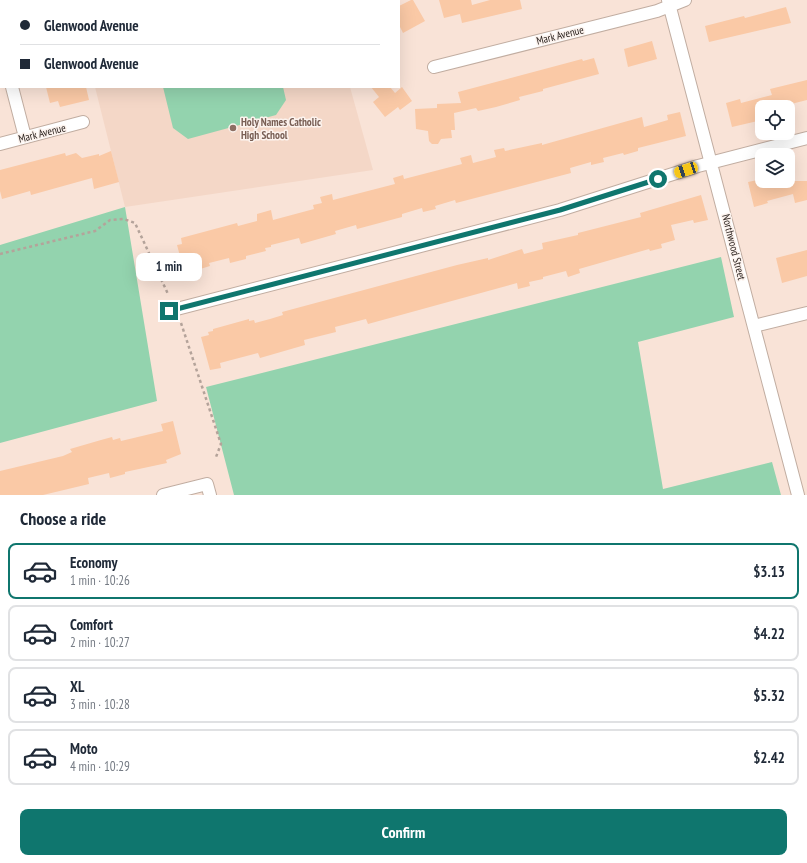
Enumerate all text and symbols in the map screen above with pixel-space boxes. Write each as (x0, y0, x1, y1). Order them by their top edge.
text: Glenwood Avenue (44, 16, 139, 35)
street label: Mark Avenue (535, 22, 586, 48)
text: Glenwood Avenue (44, 54, 139, 73)
map controls (755, 100, 795, 188)
button: locate (755, 100, 795, 140)
place label: Holy Names Catholic High School (241, 115, 321, 142)
street label: Mark Avenue (17, 120, 68, 146)
marker: Holy Names Catholic High School (228, 123, 238, 133)
button: layers (755, 148, 795, 188)
car (673, 161, 699, 179)
route start (649, 170, 667, 188)
street label: Northwood Street (719, 213, 749, 281)
callout: 1 min (136, 253, 202, 281)
text: 1 min (156, 258, 182, 275)
route end (160, 302, 178, 320)
text: Choose a ride (20, 507, 106, 530)
icon: car (22, 553, 58, 589)
text: Economy (70, 553, 118, 572)
text: $3.13 (753, 562, 785, 581)
text: 1 min · 10:26 (70, 572, 130, 589)
icon: car (22, 615, 58, 651)
text: Comfort (70, 615, 113, 634)
text: $4.22 (753, 624, 785, 643)
text: 2 min · 10:27 (70, 634, 130, 651)
icon: car (22, 677, 58, 713)
text: XL (70, 677, 84, 696)
text: $5.32 (753, 686, 785, 705)
text: 3 min · 10:28 (70, 696, 130, 713)
icon: car (22, 739, 58, 775)
text: Moto (70, 739, 98, 758)
text: $2.42 (753, 748, 785, 767)
text: 4 min · 10:29 (70, 758, 130, 775)
button: Confirm (20, 809, 787, 855)

